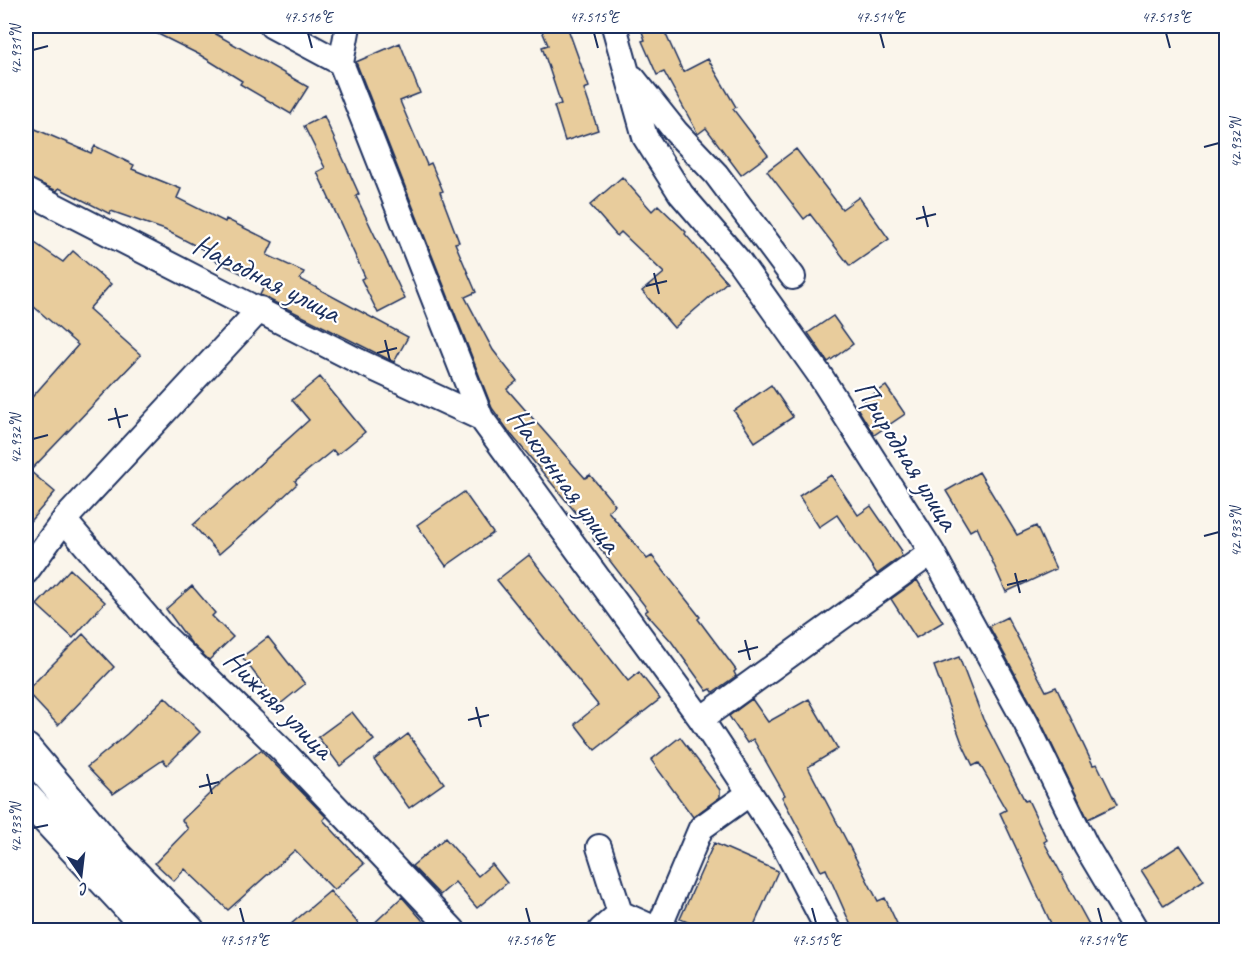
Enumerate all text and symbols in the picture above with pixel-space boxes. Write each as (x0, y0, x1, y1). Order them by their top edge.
text: 47.516°E (284, 8, 335, 27)
text: 47.515°E (570, 8, 621, 27)
text: 47.514°E (856, 8, 907, 27)
text: 47.513°E (1142, 8, 1193, 27)
text: 42.931°N (7, 22, 26, 75)
text: 42.932°N (1227, 115, 1246, 168)
street label: Народная улица (187, 225, 349, 332)
street label: Природная улица (846, 373, 969, 539)
street label: Наклонная улица (500, 400, 632, 562)
text: 42.932°N (7, 411, 26, 464)
text: 42.933°N (1227, 504, 1246, 557)
street label: Нижняя улица (216, 641, 344, 769)
text: 42.933°N (7, 800, 26, 853)
north arrow (51, 845, 111, 905)
text: С (76, 878, 91, 900)
text: 47.517°E (220, 931, 271, 950)
text: 47.516°E (506, 931, 557, 950)
text: 47.515°E (792, 931, 843, 950)
text: 47.514°E (1078, 931, 1129, 950)

